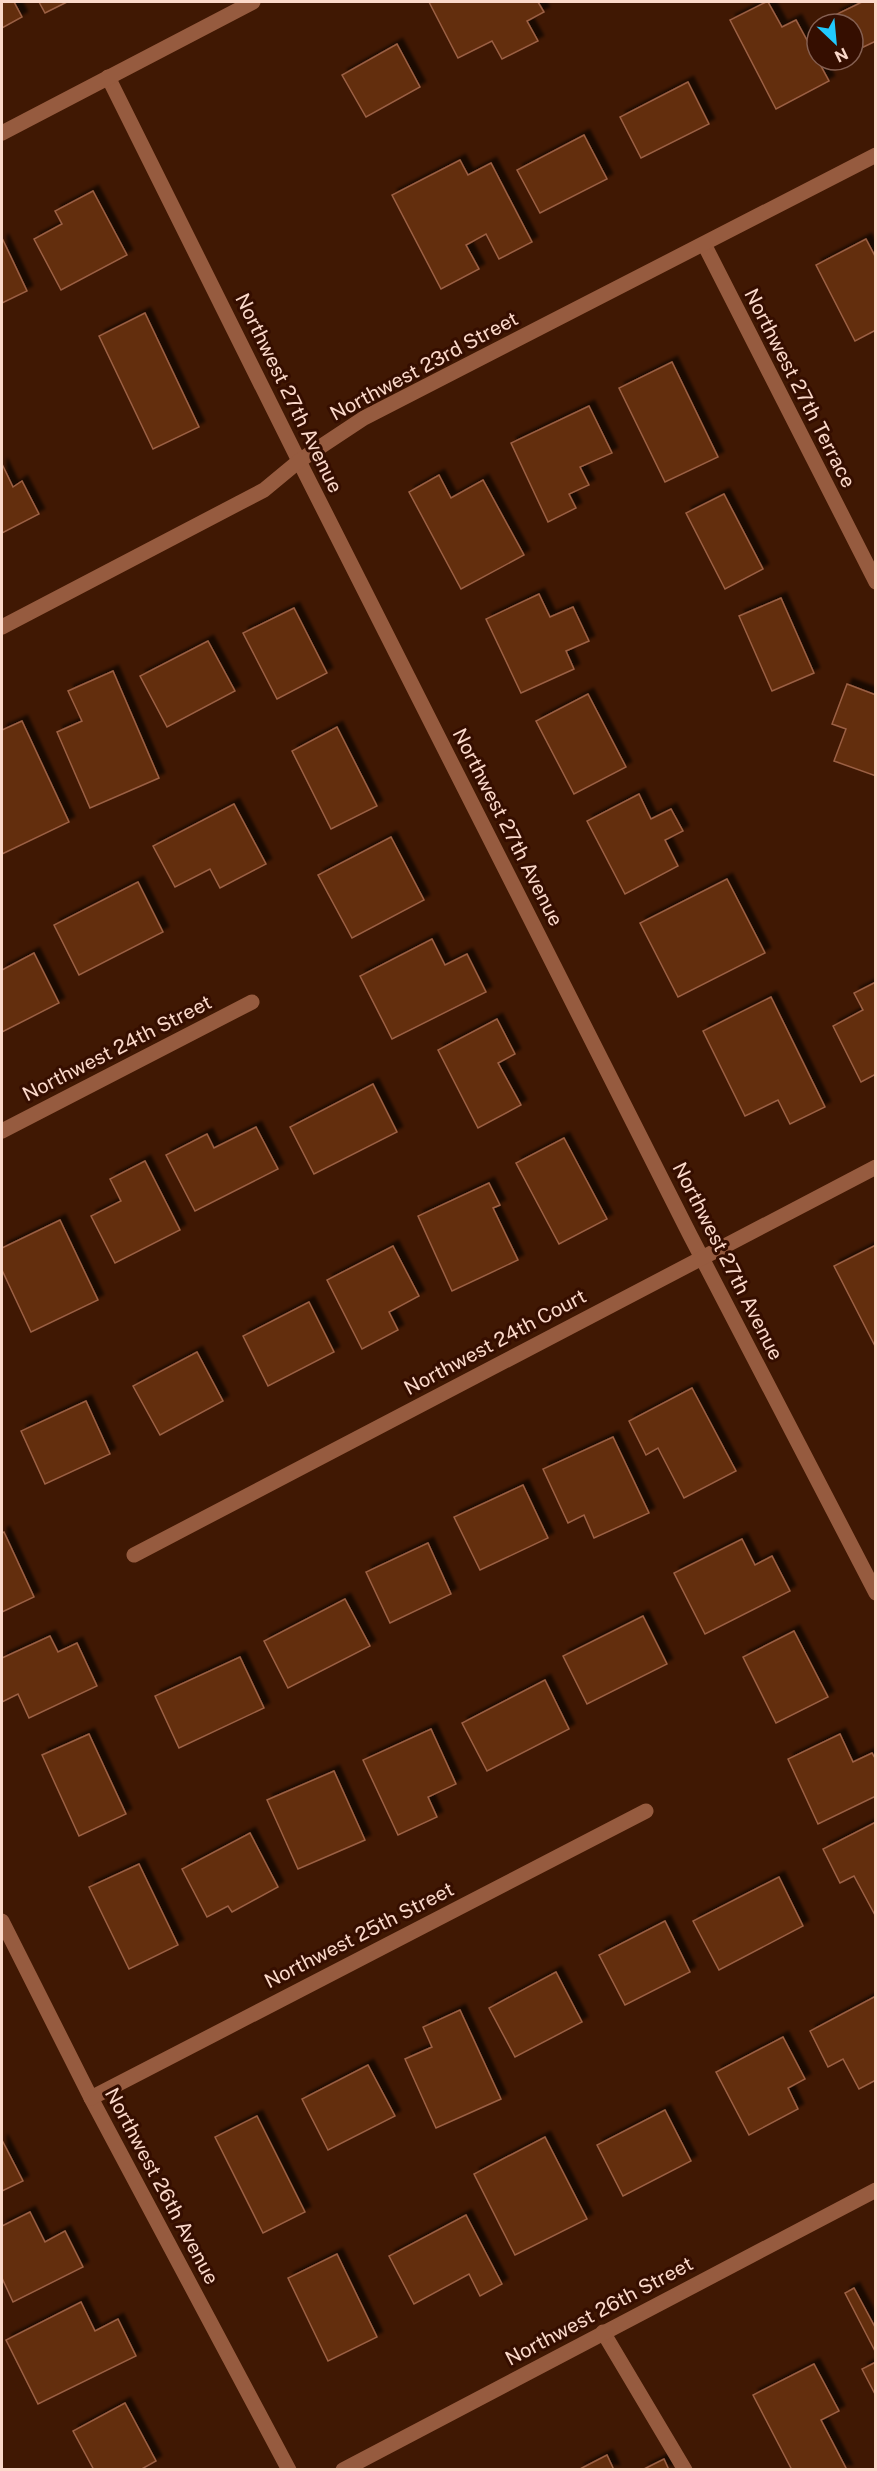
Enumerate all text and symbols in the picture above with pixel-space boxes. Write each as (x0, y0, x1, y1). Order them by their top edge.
north arrow (805, 12, 865, 72)
text: N (832, 44, 851, 66)
street label: Northwest 27th Terrace (739, 284, 861, 492)
street label: Northwest 27th Avenue (230, 289, 348, 497)
street label: Northwest 23rd Street (326, 306, 522, 426)
street label: Northwest 27th Avenue (448, 724, 568, 930)
street label: Northwest 24th Street (18, 990, 216, 1106)
street label: Northwest 27th Avenue (668, 1158, 788, 1364)
street label: Northwest 24th Court (400, 1284, 590, 1400)
street label: Northwest 25th Street (260, 1877, 458, 1993)
street label: Northwest 26th Avenue (100, 2084, 224, 2288)
street label: Northwest 26th Street (501, 2251, 697, 2371)

